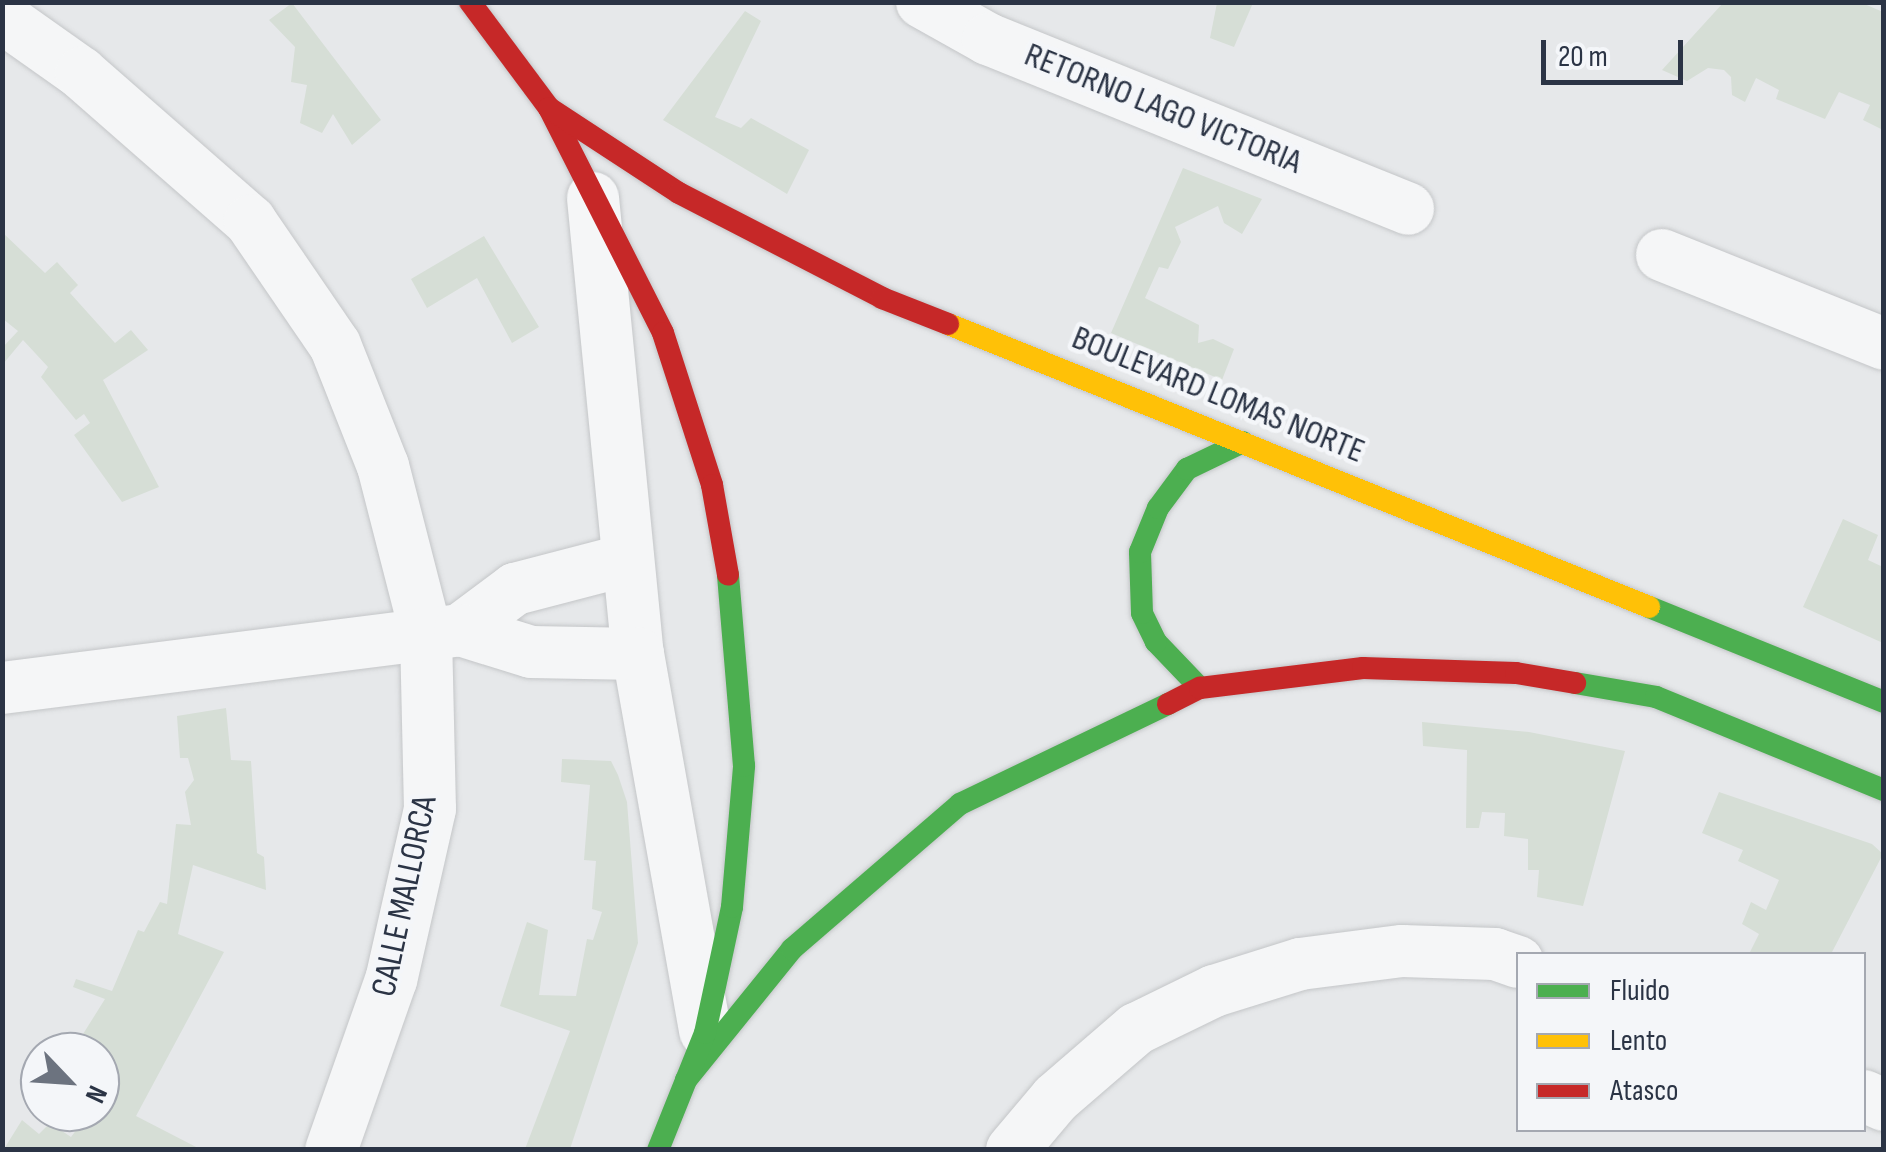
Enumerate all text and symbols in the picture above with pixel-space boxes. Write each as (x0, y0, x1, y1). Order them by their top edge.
scale bar (1546, 20, 1688, 82)
street label: RETORNO LAGO VICTORIA (1018, 34, 1308, 184)
text: 20 m (1558, 39, 1608, 75)
street label: BOULEVARD LOMAS NORTE (1066, 317, 1370, 473)
street label: CALLE MALLORCA (363, 792, 447, 1000)
legend (1516, 952, 1866, 1132)
text: Fluido (1610, 973, 1670, 1009)
text: Lento (1610, 1023, 1667, 1059)
north arrow (20, 1032, 120, 1132)
text: Atasco (1610, 1073, 1679, 1109)
text: N (78, 1080, 114, 1108)

